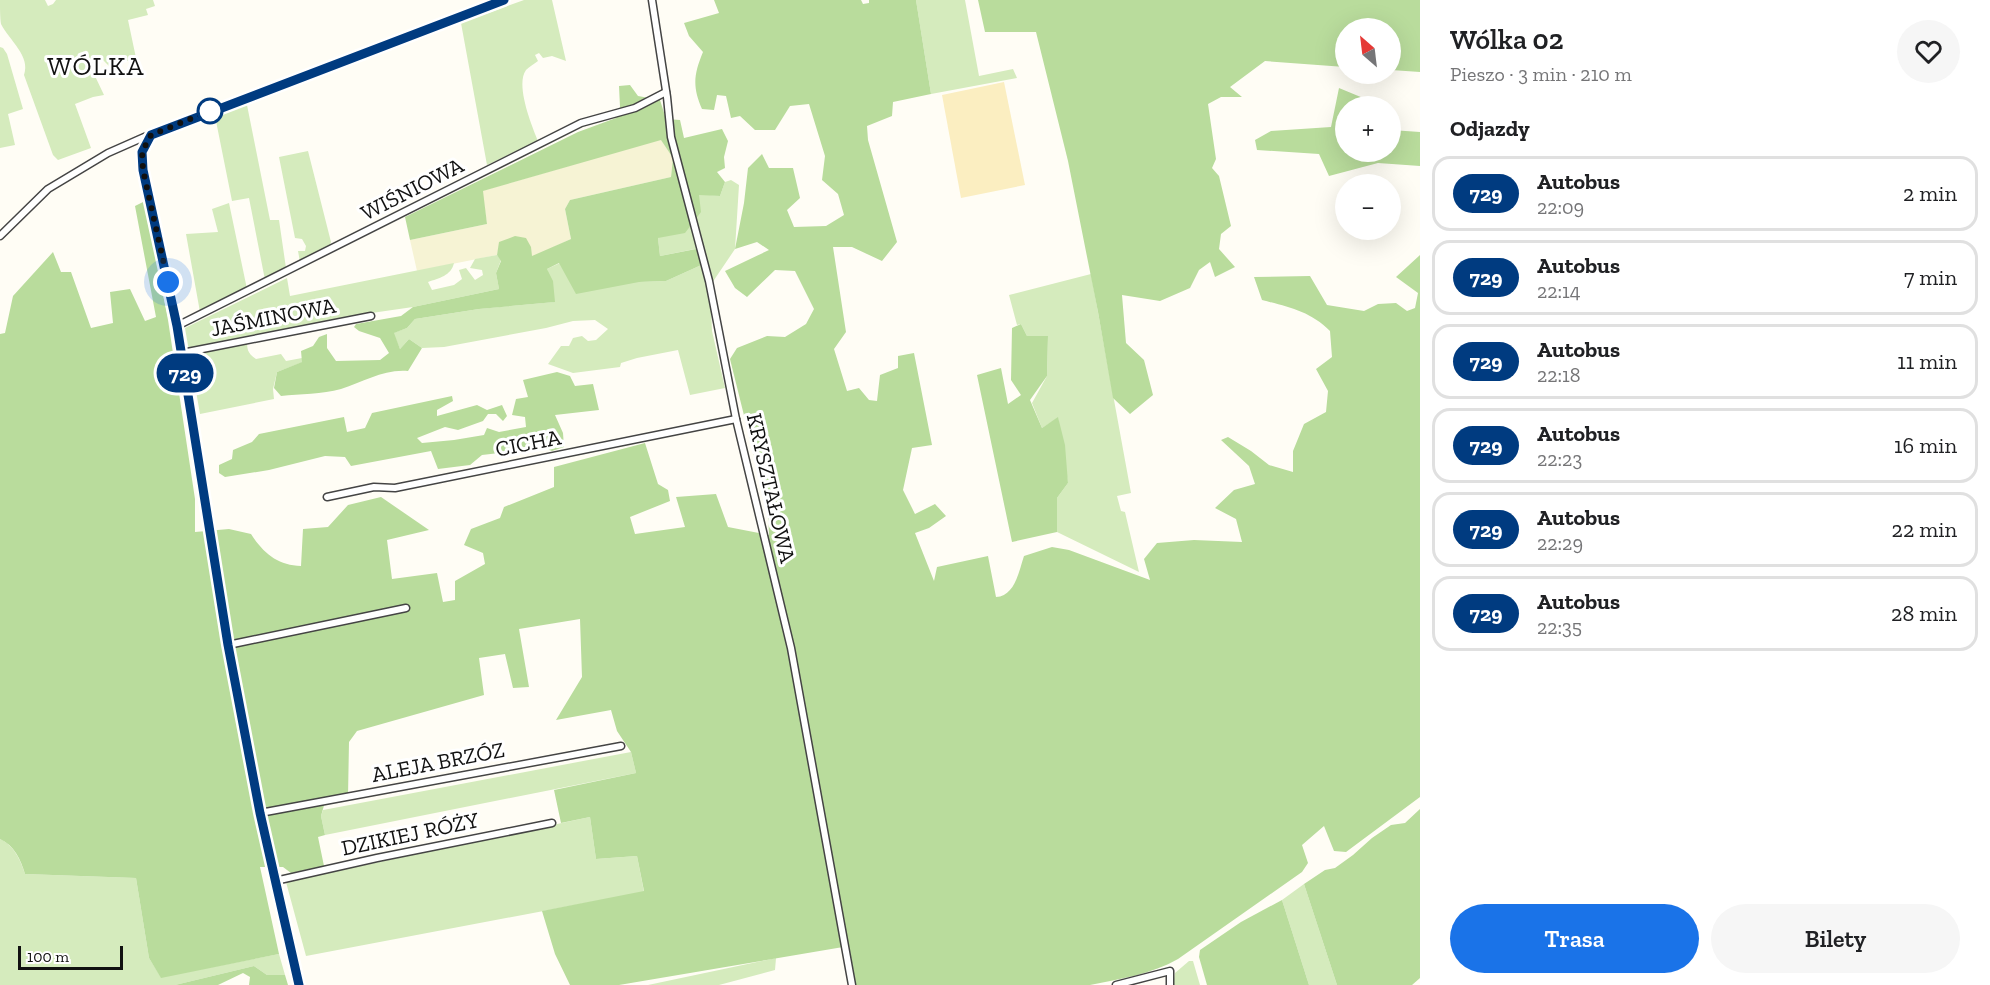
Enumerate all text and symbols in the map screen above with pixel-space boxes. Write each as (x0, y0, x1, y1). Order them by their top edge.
north arrow (1335, 18, 1401, 84)
map controls (1335, 18, 1401, 240)
button: heart (1897, 20, 1960, 83)
text: Wólka 02 (1450, 23, 1563, 56)
district label: WÓLKA (47, 50, 145, 82)
text: Pieszo · 3 min · 210 m (1450, 62, 1632, 86)
button: + (1335, 96, 1401, 162)
unlabelled marker (197, 98, 223, 124)
text: Odjazdy (1450, 115, 1530, 142)
street label: WIŚNIOWA (356, 151, 468, 226)
text: Autobus (1537, 168, 1620, 195)
button: − (1335, 174, 1401, 240)
text: 2 min (1903, 180, 1957, 207)
text: 729 (1470, 181, 1502, 206)
text: 22:09 (1537, 195, 1584, 219)
text: Autobus (1537, 252, 1620, 279)
text: 7 min (1904, 264, 1957, 291)
text: 729 (1470, 265, 1502, 290)
your location (153, 267, 183, 297)
text: 22:14 (1537, 279, 1581, 303)
street label: JAŚMINOWA (208, 292, 339, 342)
text: Autobus (1537, 336, 1620, 363)
text: 11 min (1897, 348, 1957, 375)
text: 729 (1470, 349, 1502, 374)
line badge: 729 (150, 354, 219, 392)
text: 729 (169, 361, 201, 386)
text: 22:18 (1537, 363, 1581, 387)
street label: KRYSZTAŁOWA (741, 411, 801, 566)
text: Autobus (1537, 420, 1620, 447)
street label: CICHA (493, 423, 564, 463)
text: 16 min (1894, 432, 1957, 459)
text: 729 (1470, 433, 1502, 458)
text: 22:23 (1537, 447, 1582, 471)
text: Autobus (1537, 504, 1620, 531)
text: 22 min (1892, 516, 1957, 543)
text: 729 (1470, 517, 1502, 542)
text: 22:29 (1537, 531, 1583, 555)
text: Autobus (1537, 588, 1620, 615)
text: 28 min (1891, 600, 1957, 627)
text: 729 (1470, 601, 1502, 626)
text: 22:35 (1537, 615, 1582, 639)
street label: ALEJA BRZÓZ (369, 736, 507, 788)
street label: DZIKIEJ RÓŻY (339, 806, 482, 862)
button: Trasa (1450, 904, 1699, 973)
button: Bilety (1711, 904, 1960, 973)
scale bar (18, 943, 123, 970)
text: 100 m (27, 947, 69, 966)

